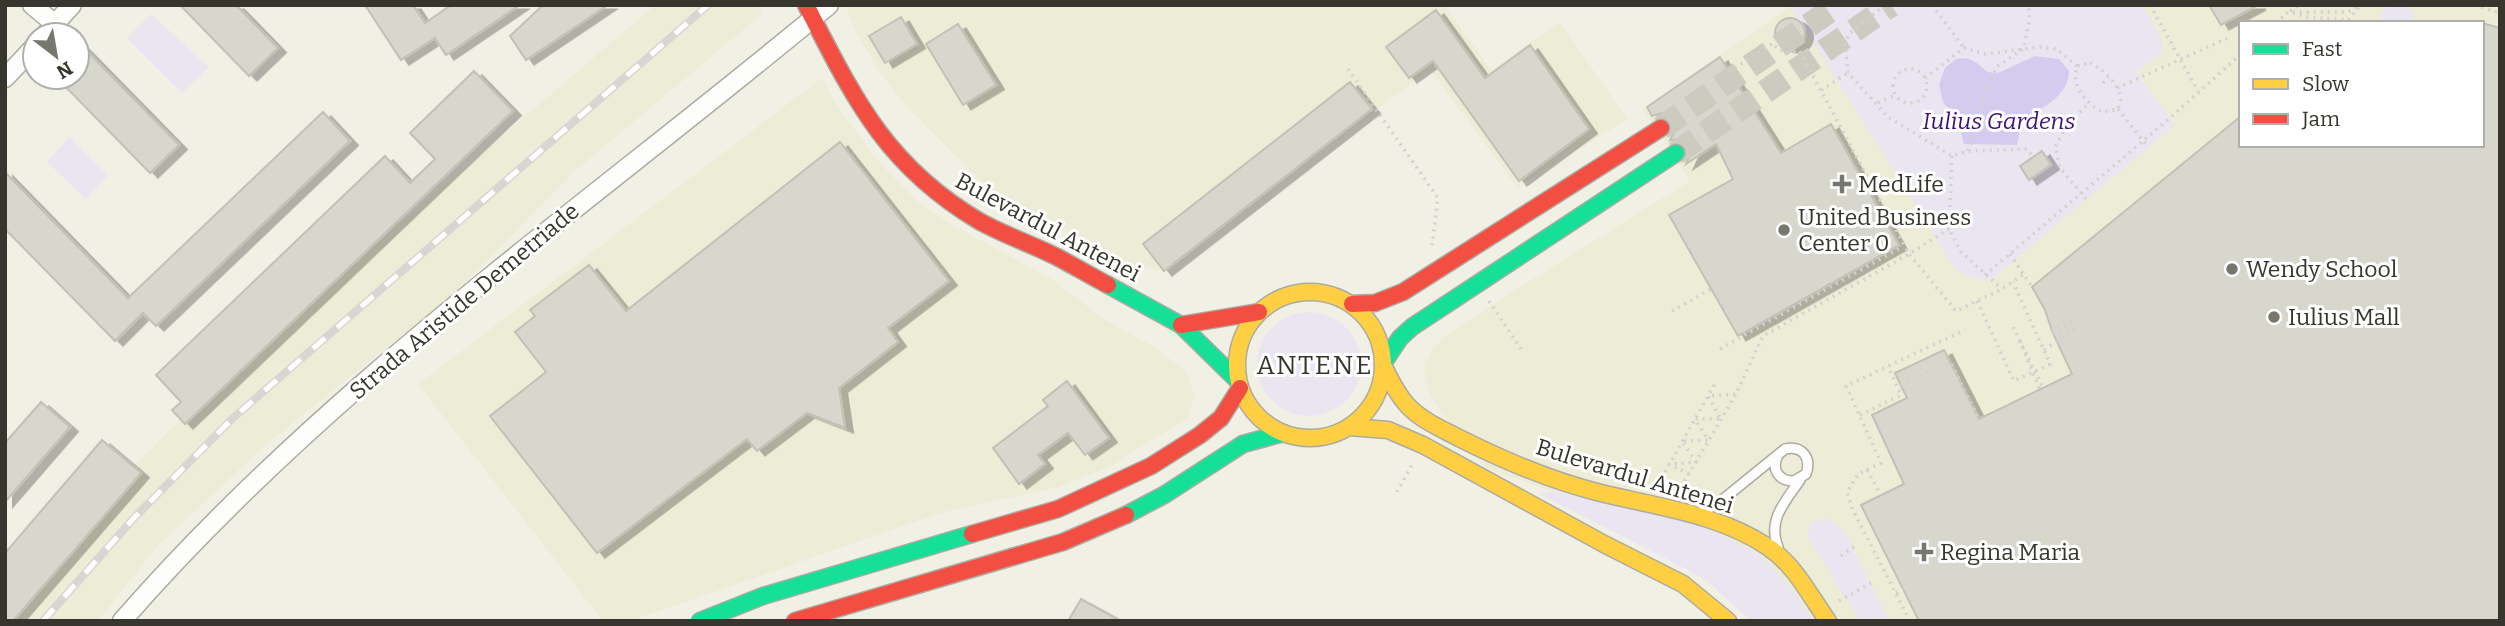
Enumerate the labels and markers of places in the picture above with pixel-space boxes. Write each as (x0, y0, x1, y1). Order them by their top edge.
place label: MedLife (1858, 170, 1944, 198)
marker: MedLife (1832, 174, 1852, 194)
place label: United Business Center 0 (1798, 203, 1971, 257)
marker: United Business Center 0 (1776, 222, 1792, 238)
place label: Wendy School (2246, 255, 2398, 283)
marker: Wendy School (2224, 261, 2240, 277)
place label: Iulius Mall (2288, 303, 2400, 331)
marker: Iulius Mall (2266, 309, 2282, 325)
place label: Regina Maria (1940, 538, 2080, 566)
marker: Regina Maria (1914, 542, 1934, 562)

